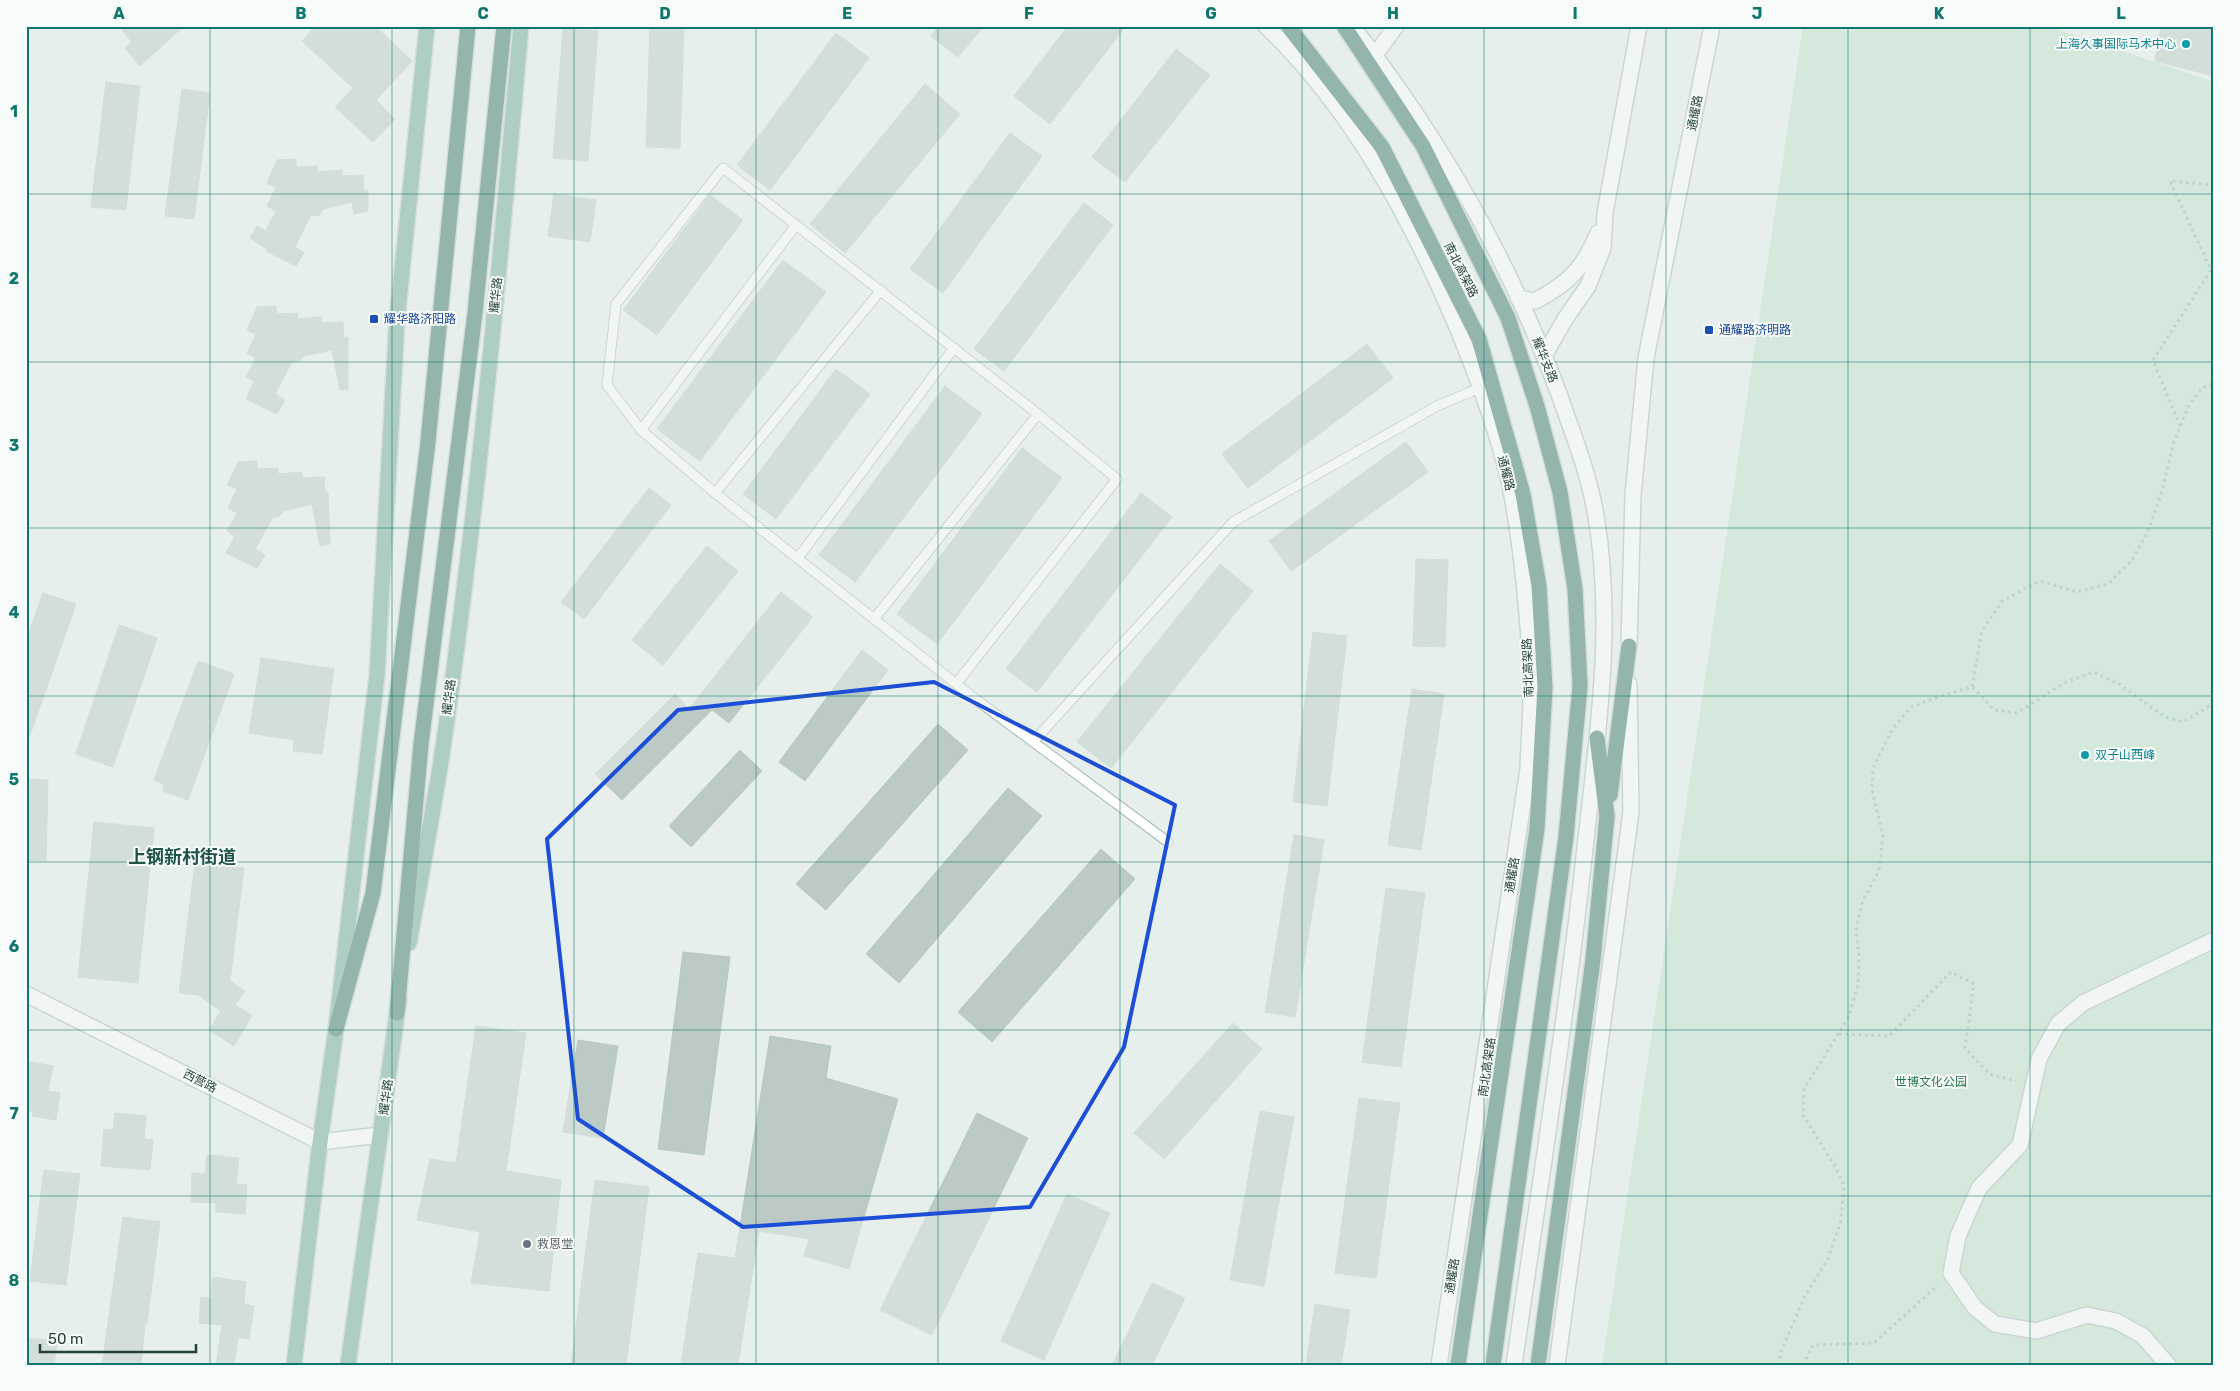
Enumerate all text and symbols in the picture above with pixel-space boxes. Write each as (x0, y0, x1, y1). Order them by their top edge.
text: A (113, 4, 125, 23)
text: B (295, 4, 307, 23)
text: C (477, 4, 489, 23)
text: D (659, 4, 671, 23)
text: E (842, 4, 852, 23)
text: F (1024, 4, 1034, 23)
text: G (1205, 4, 1217, 23)
text: H (1387, 4, 1399, 23)
text: I (1572, 4, 1578, 23)
text: J (1752, 4, 1762, 23)
text: K (1934, 4, 1945, 23)
text: L (2116, 4, 2126, 23)
place label: 上海久事国际马术中心 (2056, 37, 2176, 51)
marker: 上海久事国际马术中心 (2180, 38, 2192, 50)
street label: 通耀路 (1685, 94, 1705, 132)
text: 1 (10, 102, 18, 121)
street label: 南北高架路 (1441, 240, 1481, 300)
text: 2 (9, 269, 19, 288)
street label: 耀华路 (487, 276, 505, 314)
place label: 耀华路济阳路 (384, 312, 456, 326)
marker: 耀华路济阳路 (368, 313, 380, 325)
place label: 通耀路济明路 (1719, 323, 1791, 337)
marker: 通耀路济明路 (1703, 324, 1715, 336)
street label: 耀华支路 (1530, 335, 1560, 385)
text: 3 (9, 436, 19, 455)
street label: 通耀路 (1495, 454, 1517, 492)
text: 4 (9, 603, 20, 622)
street label: 南北高架路 (1520, 638, 1536, 698)
street label: 耀华路 (440, 678, 458, 716)
place label: 双子山西峰 (2095, 748, 2155, 762)
marker: 双子山西峰 (2079, 749, 2091, 761)
text: 5 (9, 770, 19, 789)
district label: 上钢新村街道 (128, 846, 236, 868)
street label: 通耀路 (1502, 856, 1522, 894)
text: 6 (9, 937, 19, 956)
street label: 南北高架路 (1476, 1036, 1498, 1098)
street label: 西营路 (181, 1067, 219, 1095)
park label: 世博文化公园 (1895, 1075, 1967, 1089)
street label: 耀华路 (377, 1078, 395, 1116)
text: 7 (9, 1104, 19, 1123)
place label: 救恩堂 (537, 1237, 573, 1251)
marker: 救恩堂 (521, 1238, 533, 1250)
street label: 通耀路 (1442, 1257, 1462, 1295)
text: 8 (9, 1271, 20, 1290)
scale bar (40, 1321, 196, 1353)
text: 50 m (48, 1330, 83, 1348)

